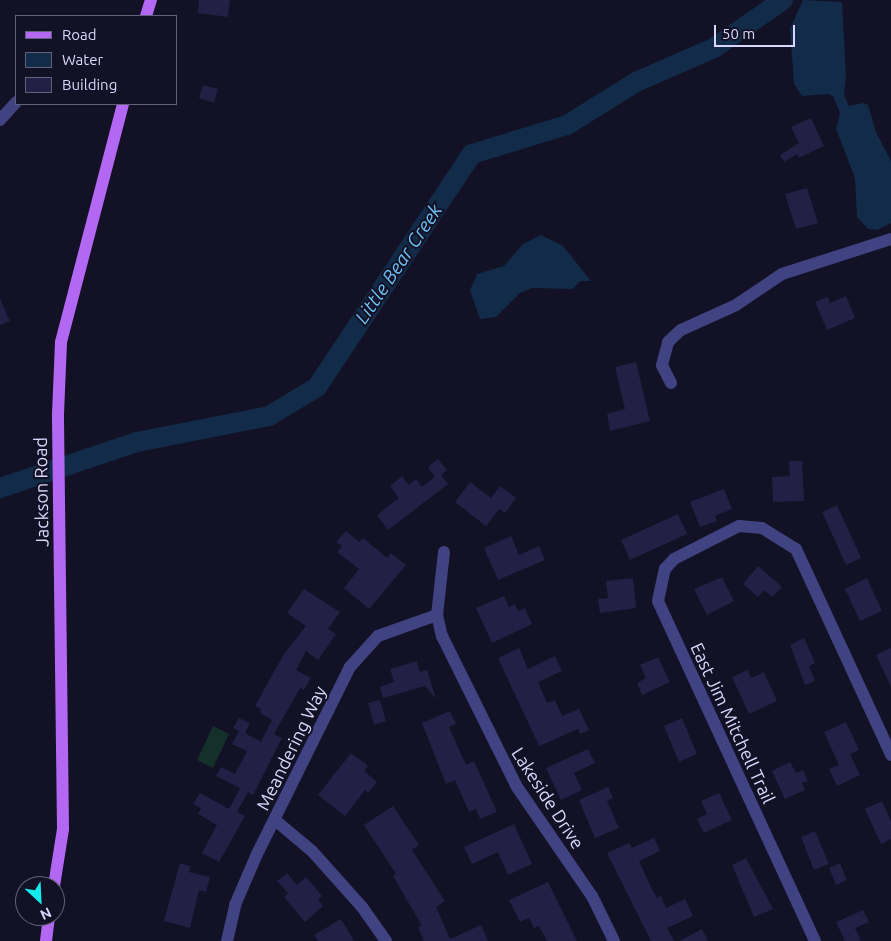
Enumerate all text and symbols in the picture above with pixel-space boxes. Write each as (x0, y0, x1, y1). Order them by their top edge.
legend (15, 15, 178, 105)
scale bar (716, 15, 797, 47)
text: 50 m (722, 25, 755, 42)
text: Road (62, 26, 97, 43)
text: Water (62, 51, 103, 68)
text: Building (62, 76, 117, 93)
water label: Little Bear Creek (351, 200, 447, 328)
street label: Jackson Road (29, 437, 53, 547)
street label: East Jim Mitchell Trail (686, 639, 780, 807)
street label: Meandering Way (252, 682, 330, 814)
street label: Lakeside Drive (507, 743, 589, 853)
north arrow (15, 876, 65, 926)
text: N (38, 904, 54, 923)

